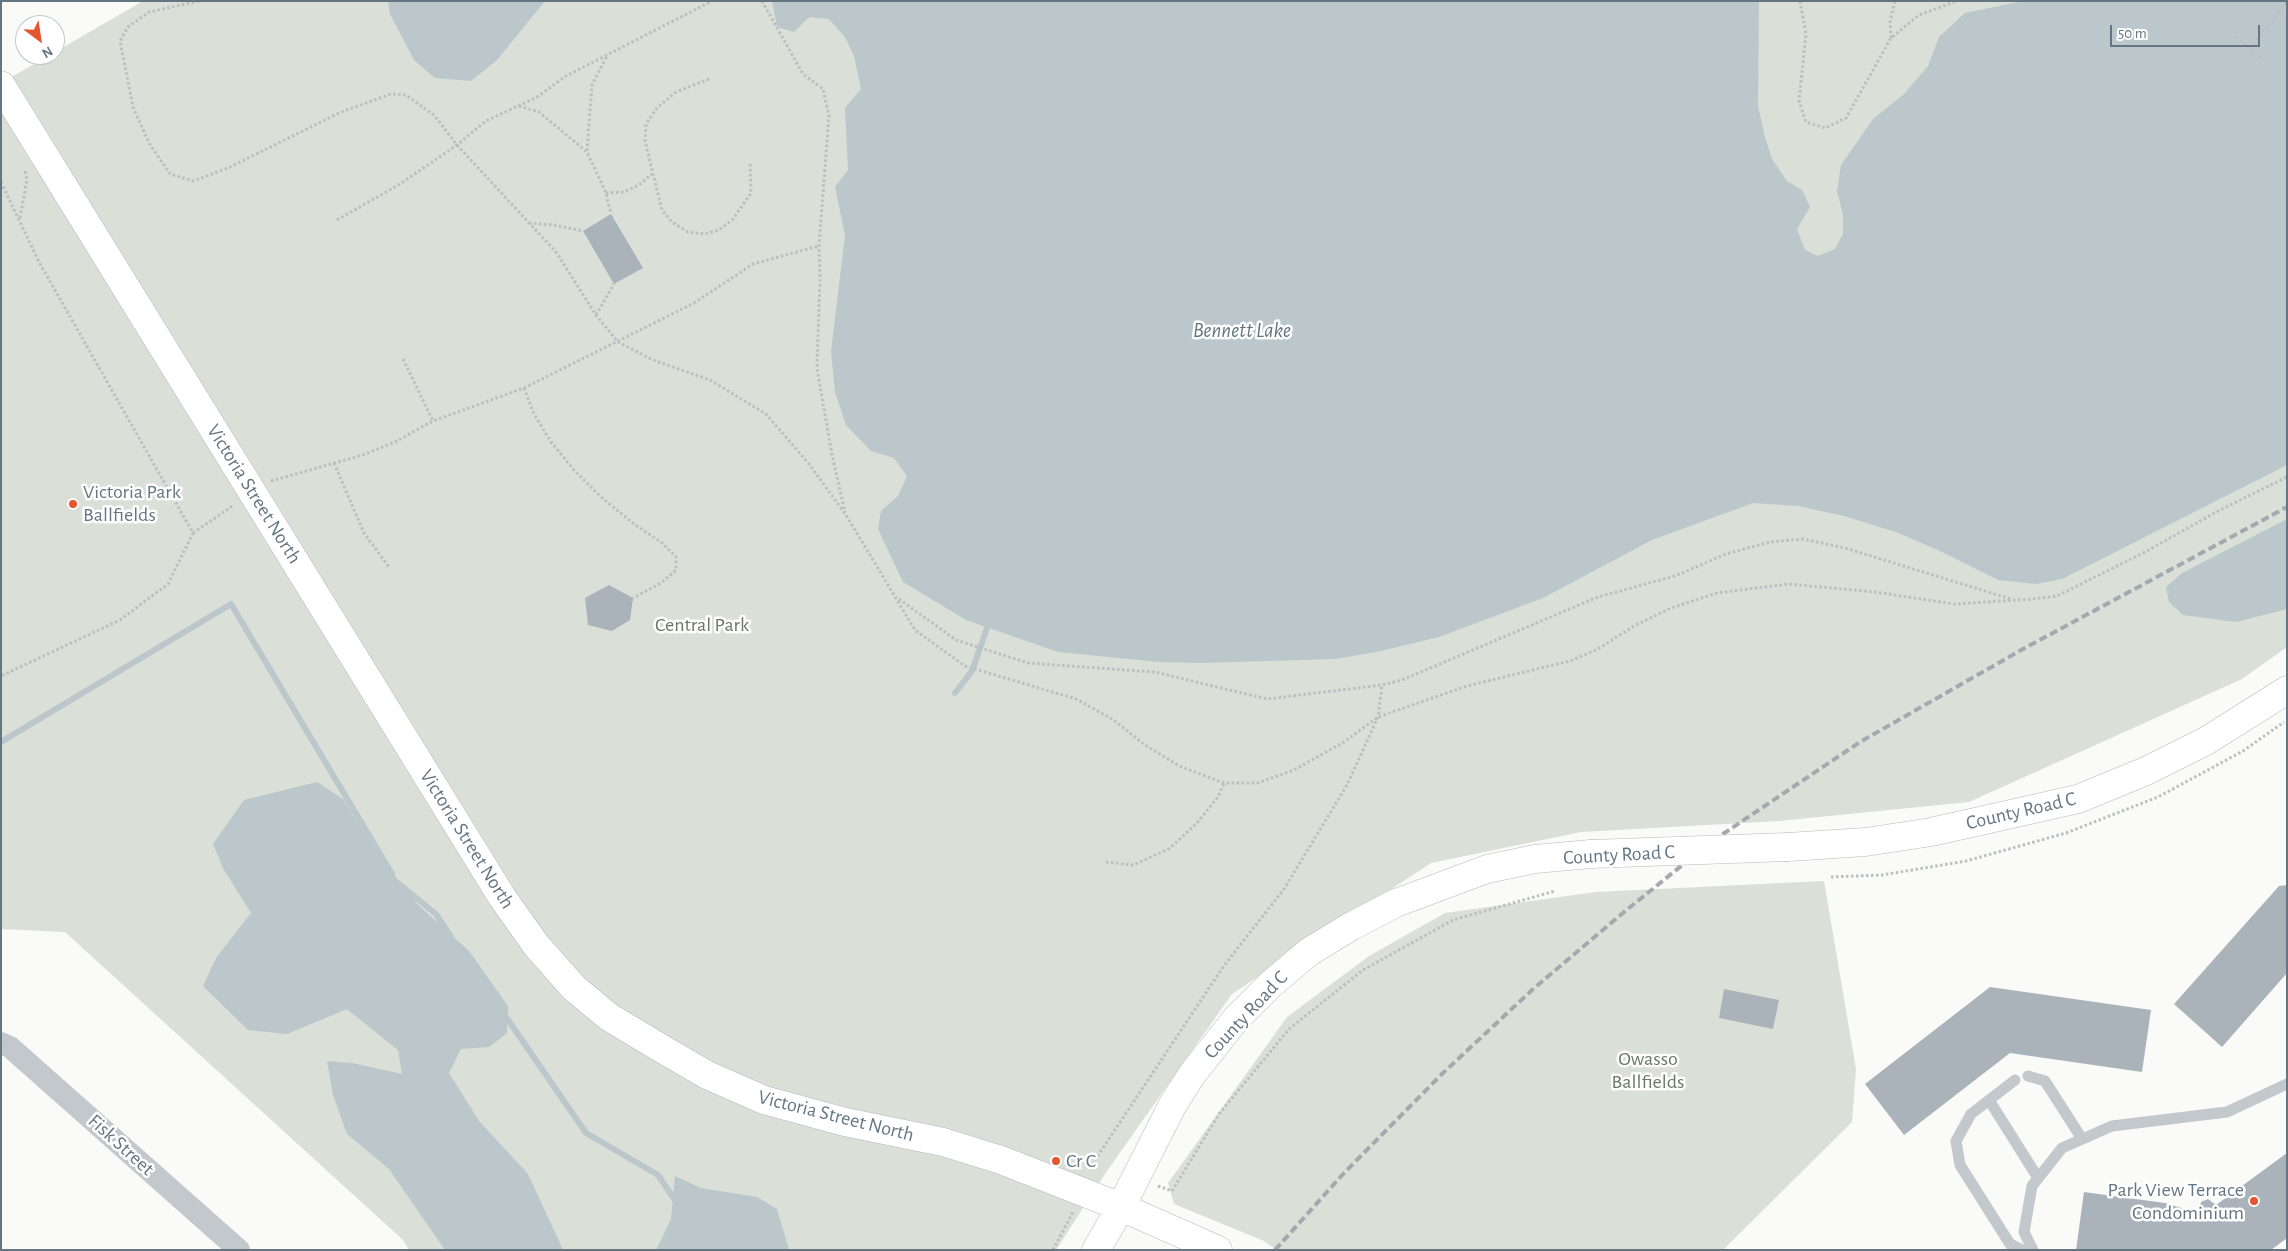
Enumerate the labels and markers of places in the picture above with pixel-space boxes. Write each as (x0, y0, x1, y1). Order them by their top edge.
place label: Victoria Park Ballfields (83, 480, 181, 527)
marker: Victoria Park Ballfields (67, 498, 79, 510)
place label: Cr C (1066, 1149, 1096, 1173)
marker: Cr C (1050, 1155, 1062, 1167)
place label: Park View Terrace Condominium (2108, 1178, 2244, 1225)
marker: Park View Terrace Condominium (2248, 1195, 2260, 1207)

